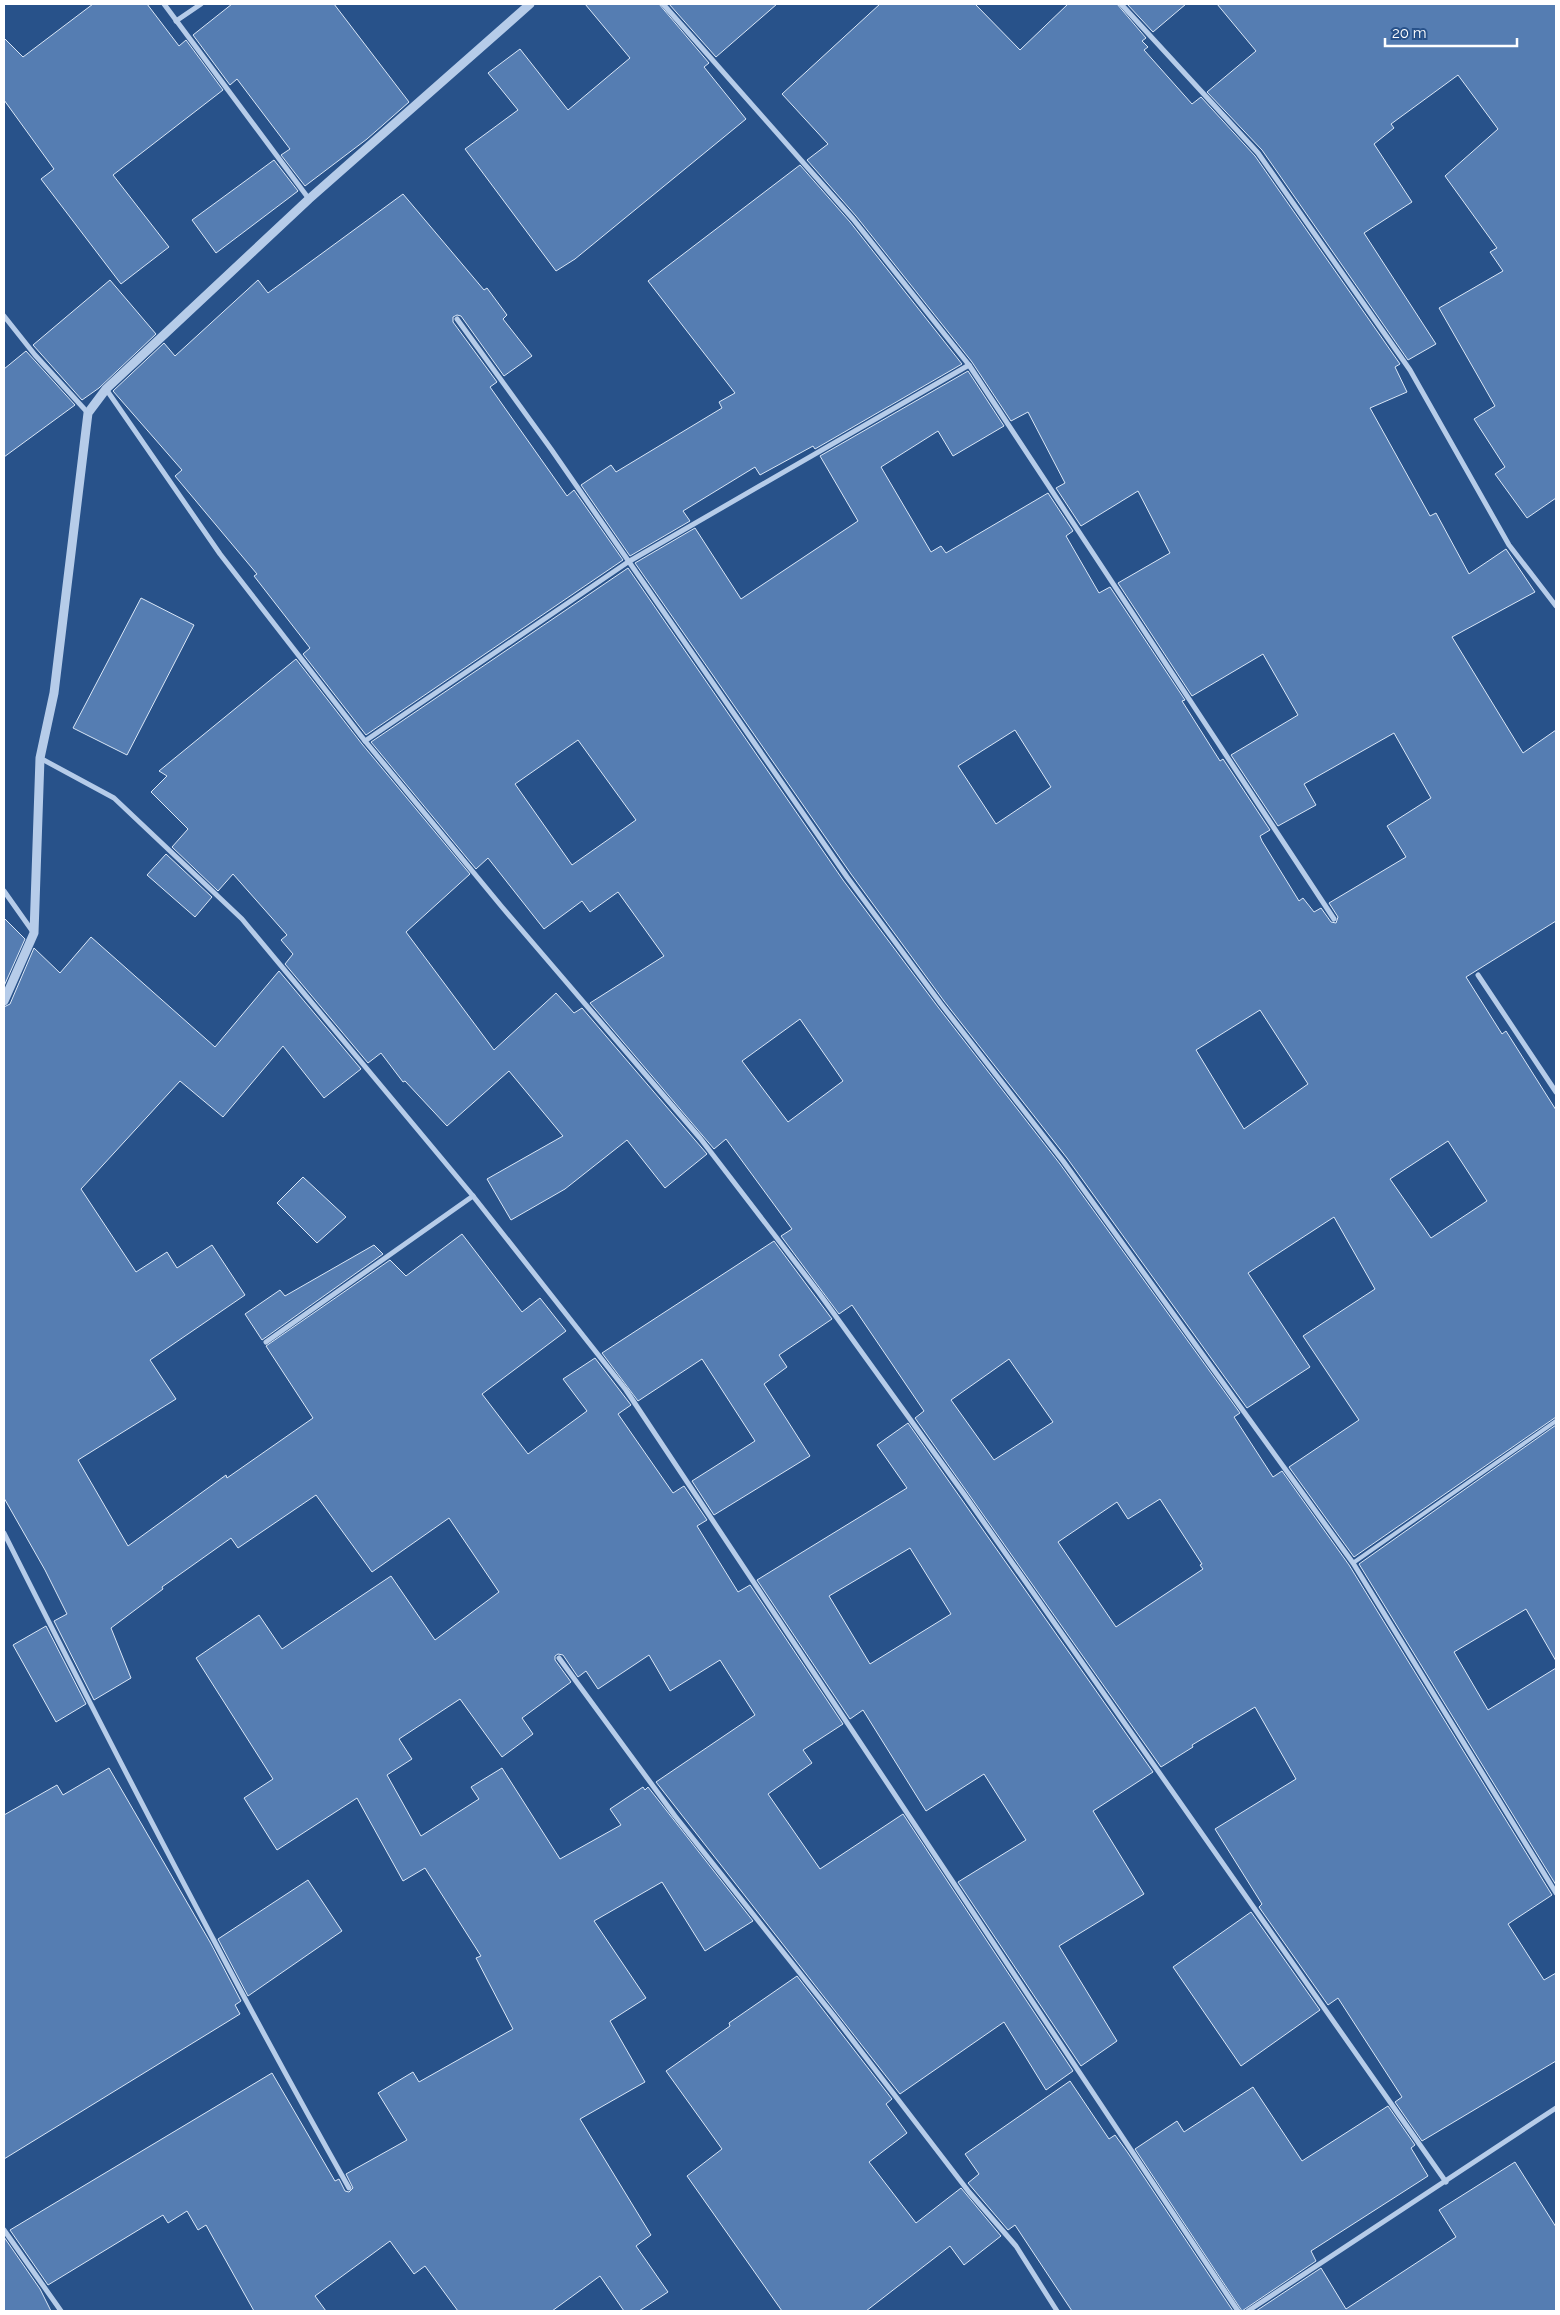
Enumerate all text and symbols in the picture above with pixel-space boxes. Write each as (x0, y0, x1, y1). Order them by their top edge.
scale bar (1385, 15, 1518, 47)
text: 20 m (1392, 24, 1427, 42)

